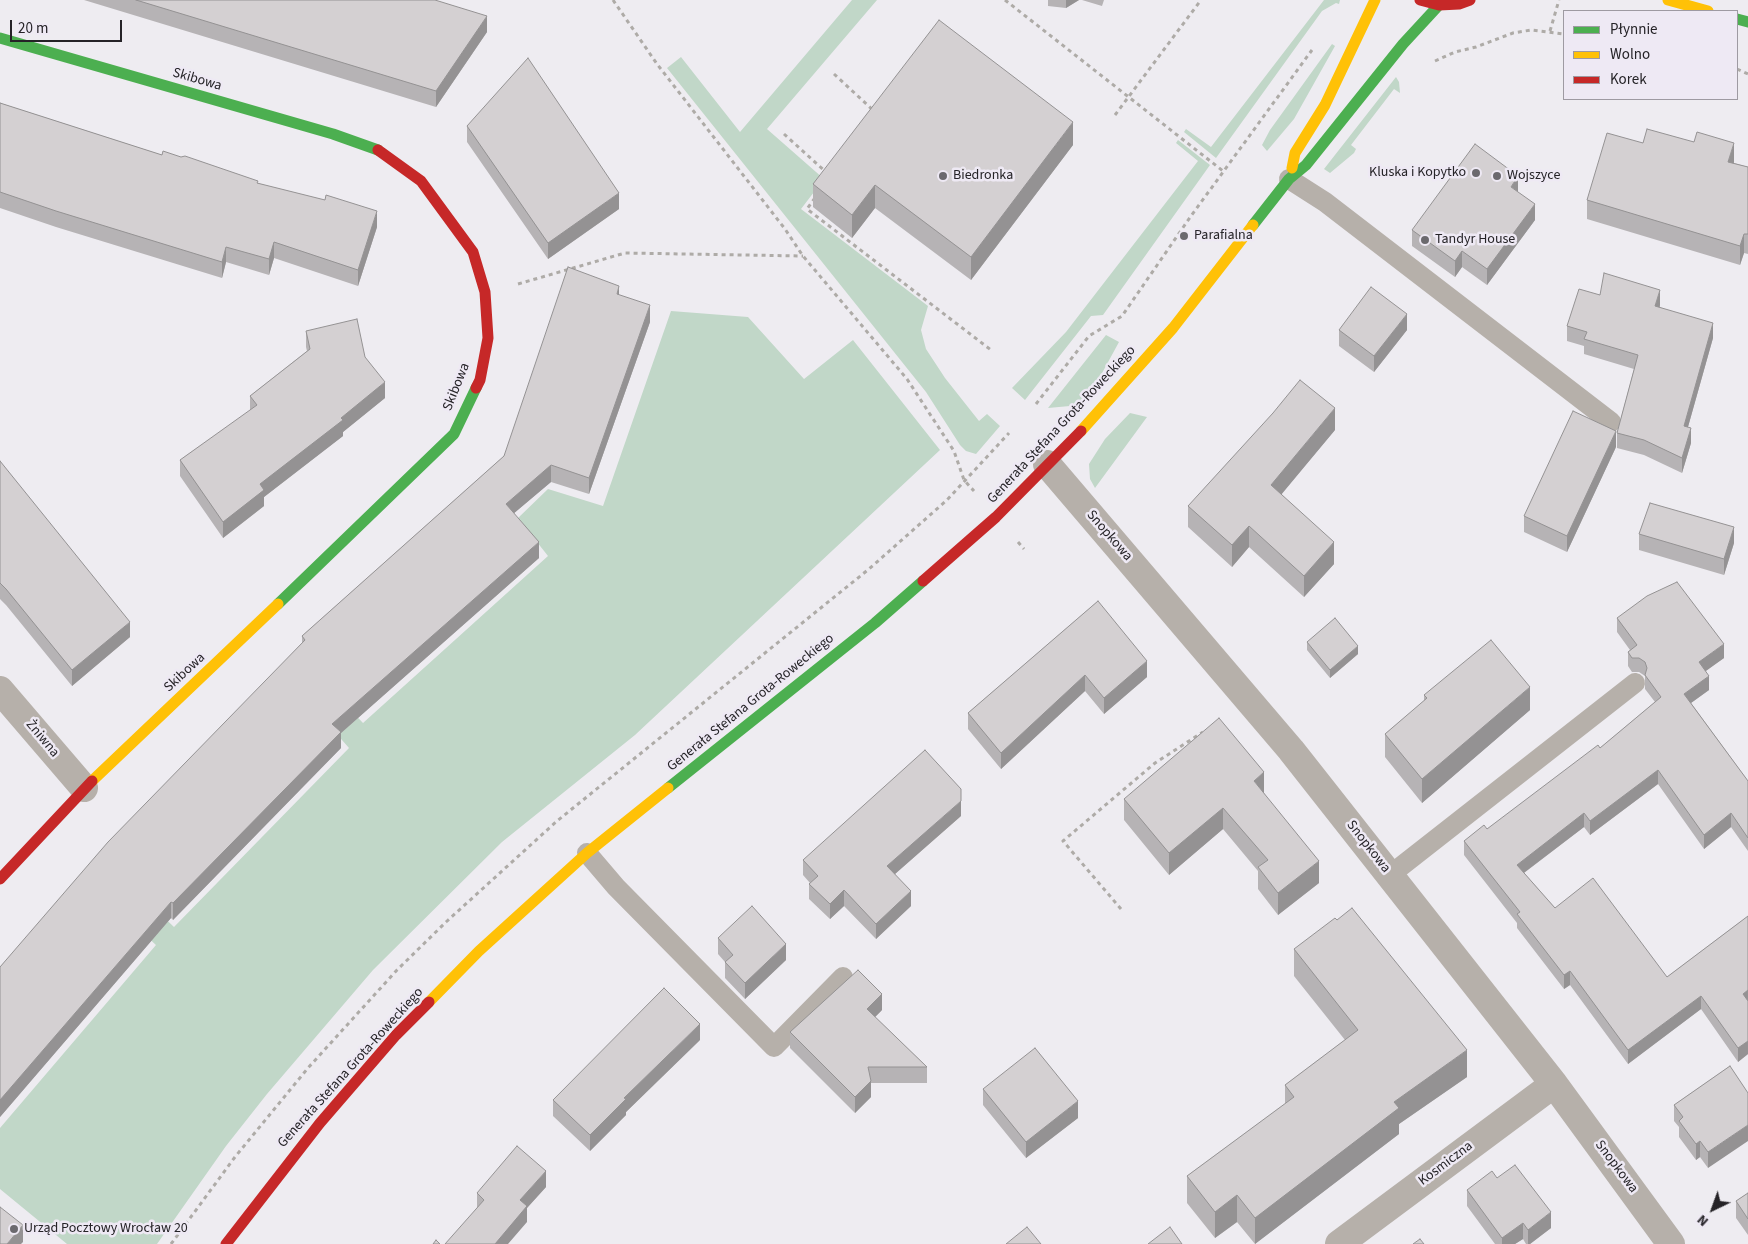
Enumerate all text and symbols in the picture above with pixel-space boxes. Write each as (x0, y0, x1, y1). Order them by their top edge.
scale bar (12, 10, 125, 42)
legend (1563, 10, 1738, 100)
text: 20 m (18, 18, 48, 39)
text: Płynnie (1610, 19, 1658, 40)
text: Wolno (1610, 44, 1650, 65)
street label: Skibowa (171, 65, 223, 95)
text: Korek (1610, 69, 1647, 90)
place label: Kluska i Kopytko (1369, 165, 1466, 181)
marker: Kluska i Kopytko (1470, 167, 1482, 179)
place label: Biedronka (953, 168, 1013, 184)
place label: Wojszyce (1507, 168, 1560, 184)
marker: Biedronka (937, 170, 949, 182)
marker: Wojszyce (1491, 170, 1503, 182)
place label: Parafialna (1194, 228, 1253, 244)
marker: Parafialna (1178, 230, 1190, 242)
place label: Tandyr House (1435, 232, 1515, 248)
marker: Tandyr House (1419, 234, 1431, 246)
street label: Generała Stefana Grota-Roweckiego (984, 343, 1140, 507)
street label: Skibowa (440, 361, 474, 413)
street label: Snopkowa (1082, 507, 1136, 565)
street label: Generała Stefana Grota-Roweckiego (664, 631, 838, 775)
street label: Skibowa (161, 650, 209, 696)
street label: Żniwna (22, 717, 62, 761)
street label: Snopkowa (1342, 818, 1394, 876)
street label: Generała Stefana Grota-Roweckiego (275, 984, 427, 1152)
street label: Snopkowa (1591, 1137, 1641, 1197)
street label: Kosmiczna (1416, 1138, 1476, 1190)
north arrow (1688, 1184, 1738, 1234)
text: N (1693, 1210, 1713, 1231)
place label: Urząd Pocztowy Wrocław 20 (24, 1221, 188, 1237)
marker: Urząd Pocztowy Wrocław 20 (8, 1223, 20, 1235)

